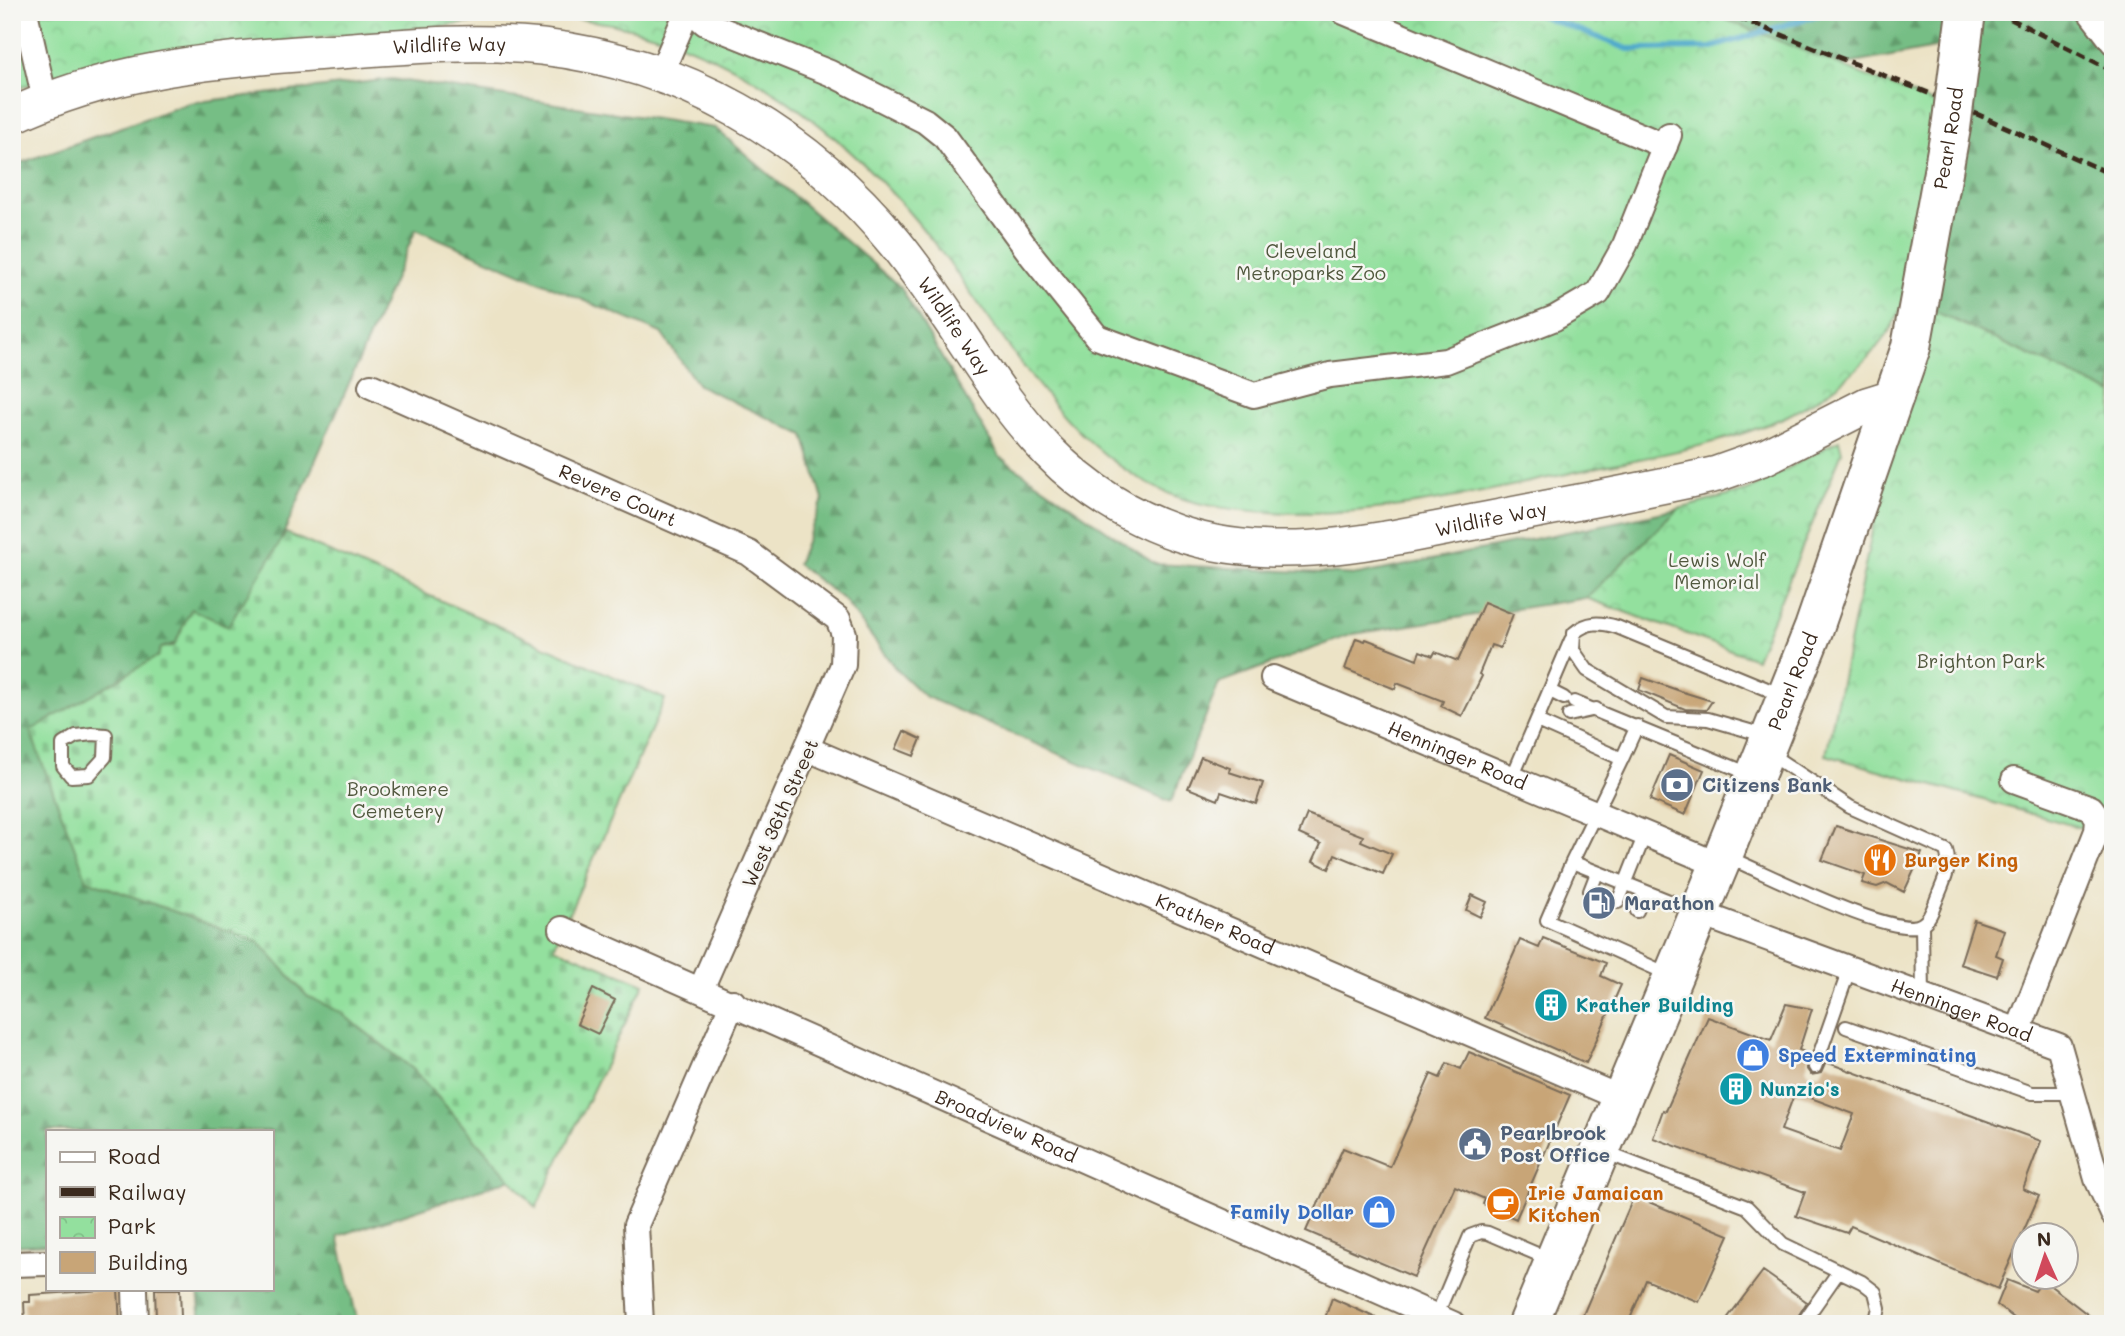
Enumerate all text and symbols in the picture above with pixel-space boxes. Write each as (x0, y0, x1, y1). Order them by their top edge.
street label: Wildlife Way (392, 31, 507, 59)
street label: Pearl Road (1927, 86, 1968, 191)
park label: Cleveland Metroparks Zoo (1236, 238, 1386, 285)
street label: Wildlife Way (913, 271, 997, 380)
street label: Revere Court (555, 458, 681, 532)
street label: Wildlife Way (1433, 495, 1549, 542)
park label: Lewis Wolf Memorial (1668, 547, 1766, 594)
street label: Pearl Road (1762, 629, 1823, 734)
park label: Brighton Park (1917, 648, 2045, 673)
street label: Henninger Road (1384, 715, 1531, 795)
street label: West 36th Street (736, 734, 824, 891)
bank icon: Citizens Bank (1658, 766, 1696, 804)
place label: Citizens Bank (1702, 772, 1832, 797)
park label: Brookmere Cemetery (347, 776, 449, 823)
restaurant icon: Burger King (1861, 841, 1899, 879)
place label: Burger King (1904, 847, 2018, 872)
fuel station icon: Marathon (1580, 884, 1618, 922)
street label: Krather Road (1152, 887, 1278, 960)
place label: Marathon (1624, 890, 1715, 915)
street label: Henninger Road (1888, 972, 2036, 1047)
building icon: Krather Building (1532, 986, 1570, 1024)
place label: Krather Building (1576, 992, 1734, 1017)
shop icon: Speed Exterminating (1734, 1036, 1772, 1074)
place label: Speed Exterminating (1778, 1042, 1976, 1067)
building icon: Nunzio's (1717, 1070, 1755, 1108)
place label: Nunzio's (1760, 1076, 1840, 1101)
street label: Broadview Road (932, 1083, 1081, 1168)
place label: Pearlbrook Post Office (1500, 1120, 1610, 1167)
public building icon: Pearlbrook Post Office (1456, 1125, 1494, 1163)
legend (46, 1130, 273, 1290)
text: Road (108, 1142, 160, 1169)
text: Railway (108, 1178, 187, 1205)
place label: Irie Jamaican Kitchen (1528, 1180, 1663, 1227)
cafe icon: Irie Jamaican Kitchen (1484, 1185, 1522, 1223)
shop icon: Family Dollar (1360, 1193, 1398, 1231)
place label: Family Dollar (1229, 1199, 1354, 1224)
text: Park (108, 1212, 156, 1239)
north arrow (2010, 1220, 2080, 1290)
text: N (2036, 1226, 2052, 1251)
text: Building (108, 1248, 188, 1275)

